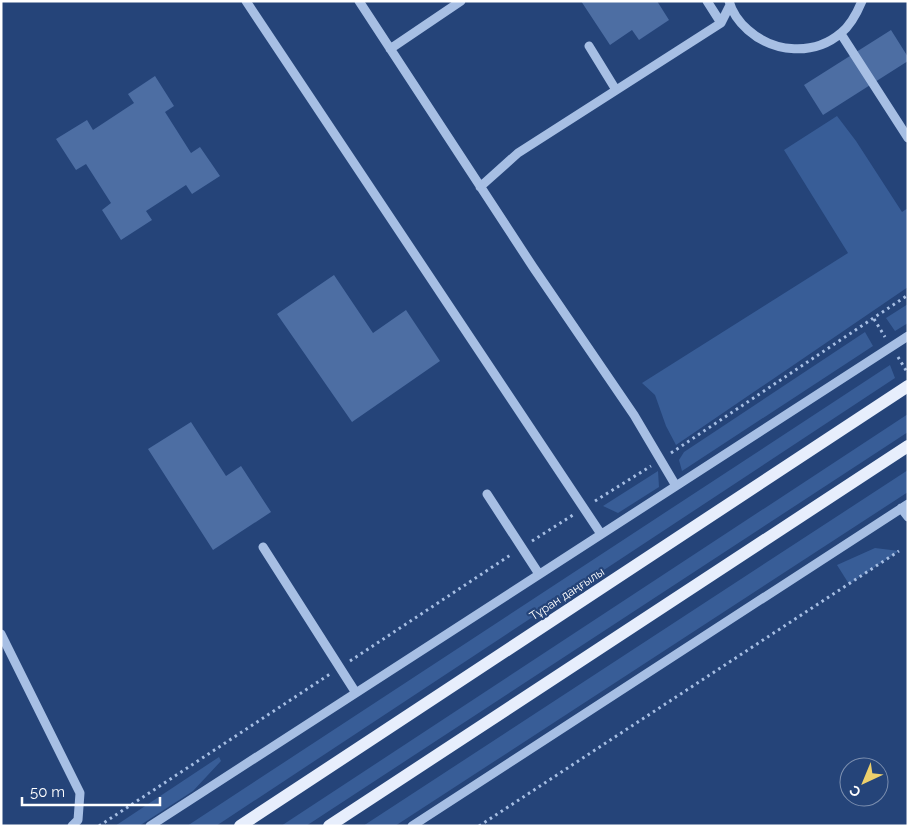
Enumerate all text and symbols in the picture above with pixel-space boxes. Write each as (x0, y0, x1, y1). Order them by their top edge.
street label: Тұран даңғылы (527, 565, 607, 623)
north arrow (839, 757, 889, 807)
scale bar (22, 774, 160, 806)
text: С (846, 782, 864, 800)
text: 50 m (30, 783, 65, 801)

